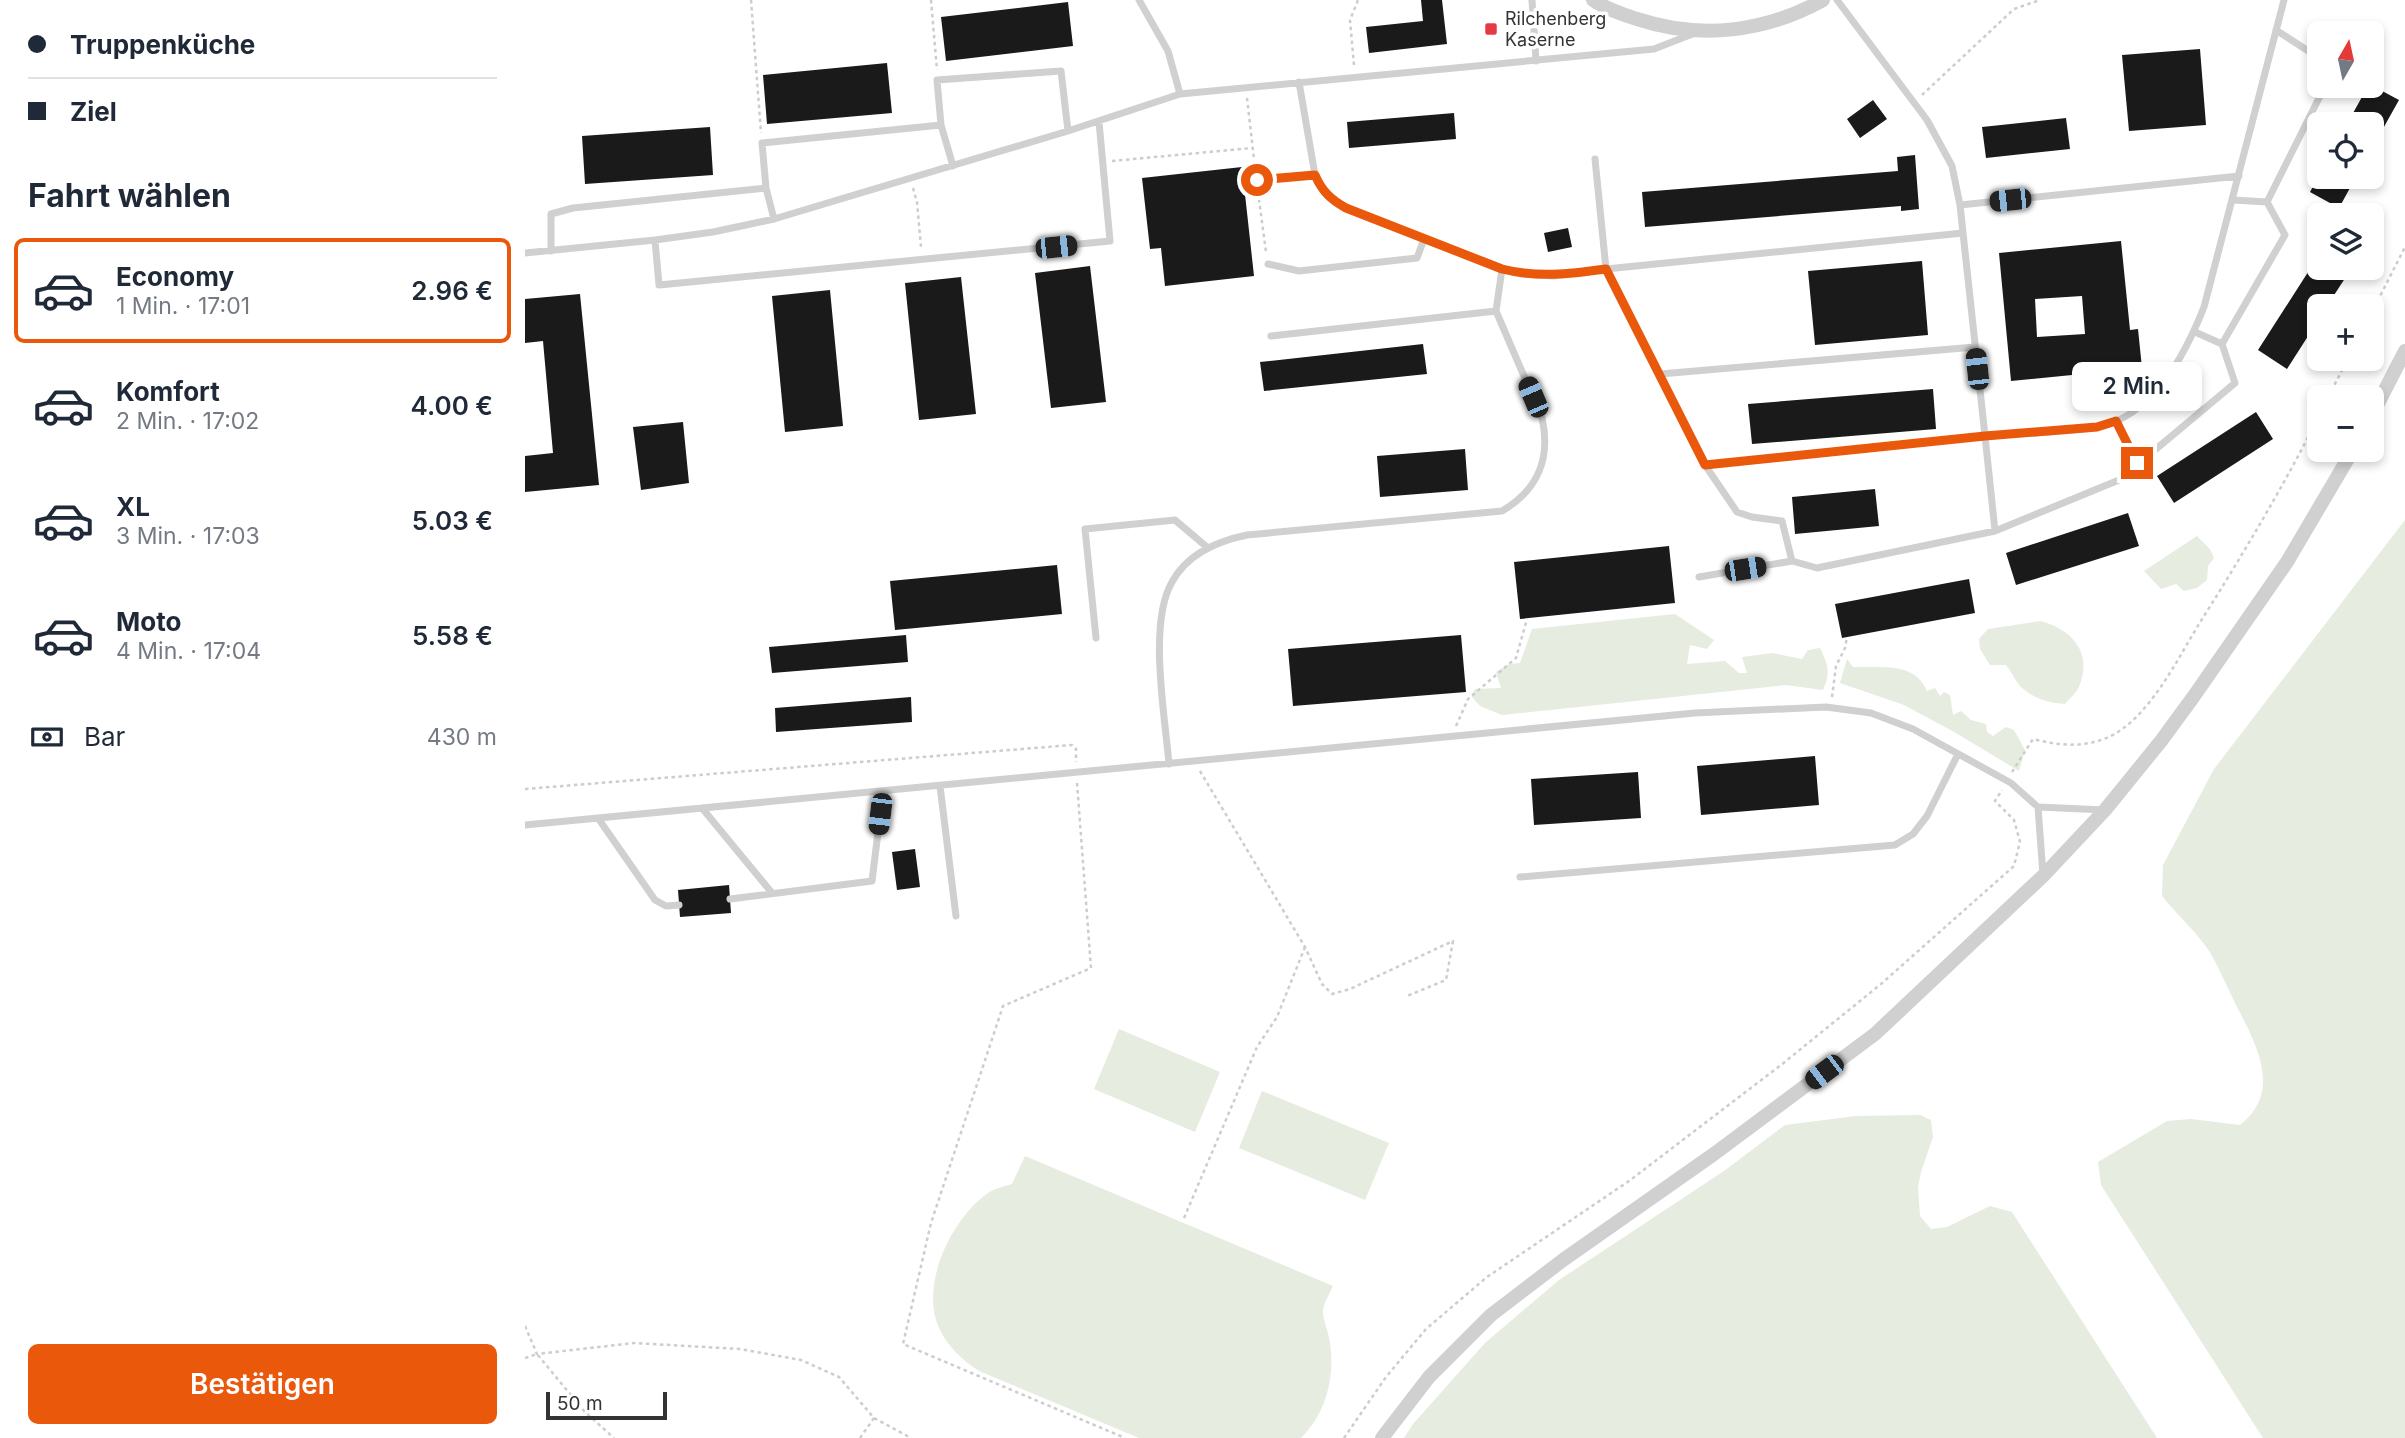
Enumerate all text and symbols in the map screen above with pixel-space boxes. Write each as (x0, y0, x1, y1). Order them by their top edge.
place label: Rilchenberg Kaserne (1505, 8, 1606, 50)
marker: Rilchenberg Kaserne (1483, 21, 1499, 37)
north arrow (2307, 21, 2383, 98)
map controls (2307, 21, 2384, 462)
text: Truppenküche (70, 29, 255, 60)
text: Ziel (70, 96, 117, 127)
button: locate (2307, 112, 2384, 189)
route start (1241, 164, 1273, 196)
text: Fahrt wählen (28, 176, 231, 215)
car (1989, 187, 2032, 213)
button: layers (2307, 203, 2384, 280)
car (1035, 234, 1078, 260)
icon: car (32, 259, 95, 322)
text: Economy (116, 261, 234, 292)
text: 2.96 € (411, 275, 493, 306)
text: 1 Min. · 17:01 (116, 292, 250, 320)
button: + (2307, 294, 2384, 371)
car (1965, 347, 1990, 391)
callout: 2 Min. (2072, 362, 2202, 410)
text: 2 Min. (2103, 372, 2171, 400)
icon: car (32, 374, 95, 437)
car (1516, 374, 1551, 420)
text: Komfort (116, 376, 220, 407)
button: − (2307, 385, 2384, 462)
text: 4.00 € (410, 390, 493, 421)
text: 2 Min. · 17:02 (116, 407, 259, 435)
route end (2121, 447, 2153, 479)
icon: car (32, 489, 95, 552)
text: XL (116, 491, 150, 522)
text: 5.03 € (412, 505, 493, 536)
text: 3 Min. · 17:03 (116, 522, 260, 550)
car (1723, 555, 1768, 583)
icon: car (32, 604, 95, 667)
text: Moto (116, 606, 181, 637)
text: 5.58 € (412, 620, 493, 651)
text: 4 Min. · 17:04 (116, 637, 261, 665)
icon: cash (28, 718, 66, 756)
text: Bar (84, 721, 125, 752)
text: 430 m (427, 723, 497, 751)
car (868, 792, 893, 836)
car (1801, 1051, 1848, 1093)
button: Bestätigen (28, 1344, 497, 1424)
scale bar (546, 1389, 667, 1421)
text: 50 m (557, 1392, 603, 1415)

